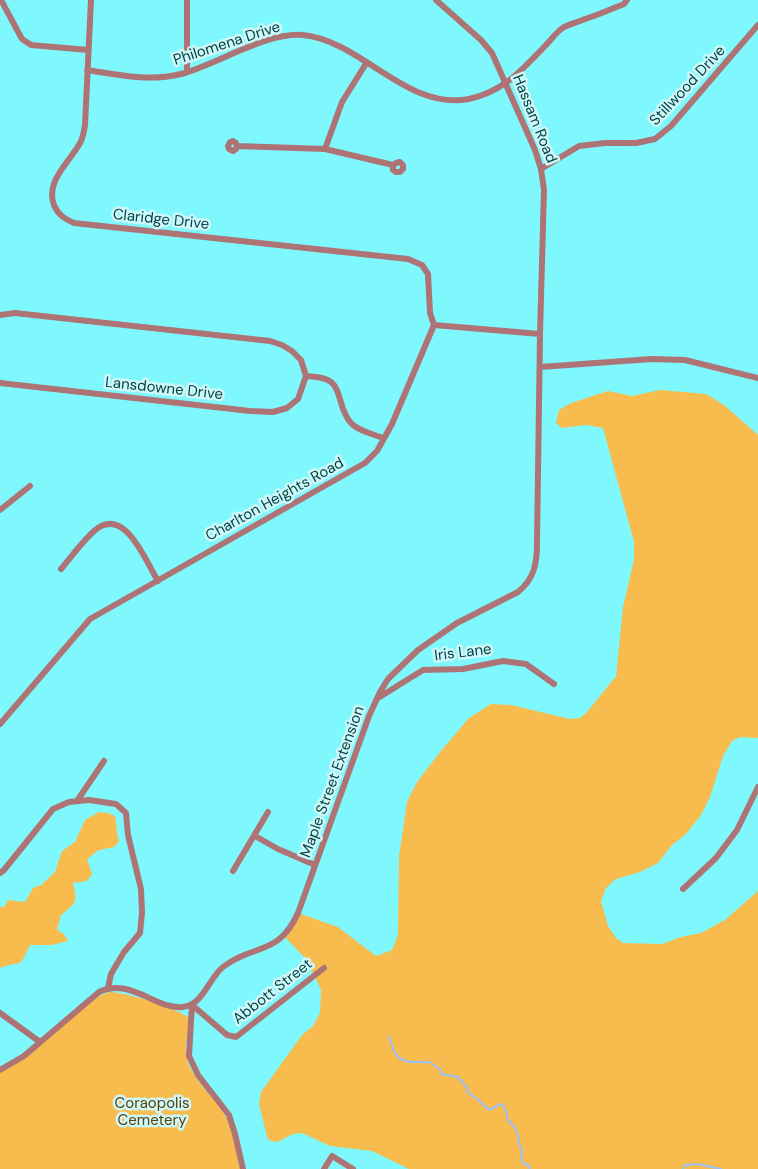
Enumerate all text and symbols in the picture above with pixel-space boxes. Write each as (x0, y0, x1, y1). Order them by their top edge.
street label: Philomena Drive (171, 18, 283, 70)
street label: Stillwood Drive (646, 42, 730, 130)
street label: Hassam Road (508, 72, 560, 166)
street label: Claridge Drive (112, 206, 210, 234)
street label: Lansdowne Drive (104, 374, 224, 404)
street label: Charlton Heights Road (203, 454, 347, 546)
street label: Iris Lane (433, 641, 493, 665)
street label: Maple Street Extension (297, 704, 369, 860)
street label: Abbott Street (230, 955, 316, 1029)
park label: Coraopolis Cemetery (114, 1095, 190, 1130)

